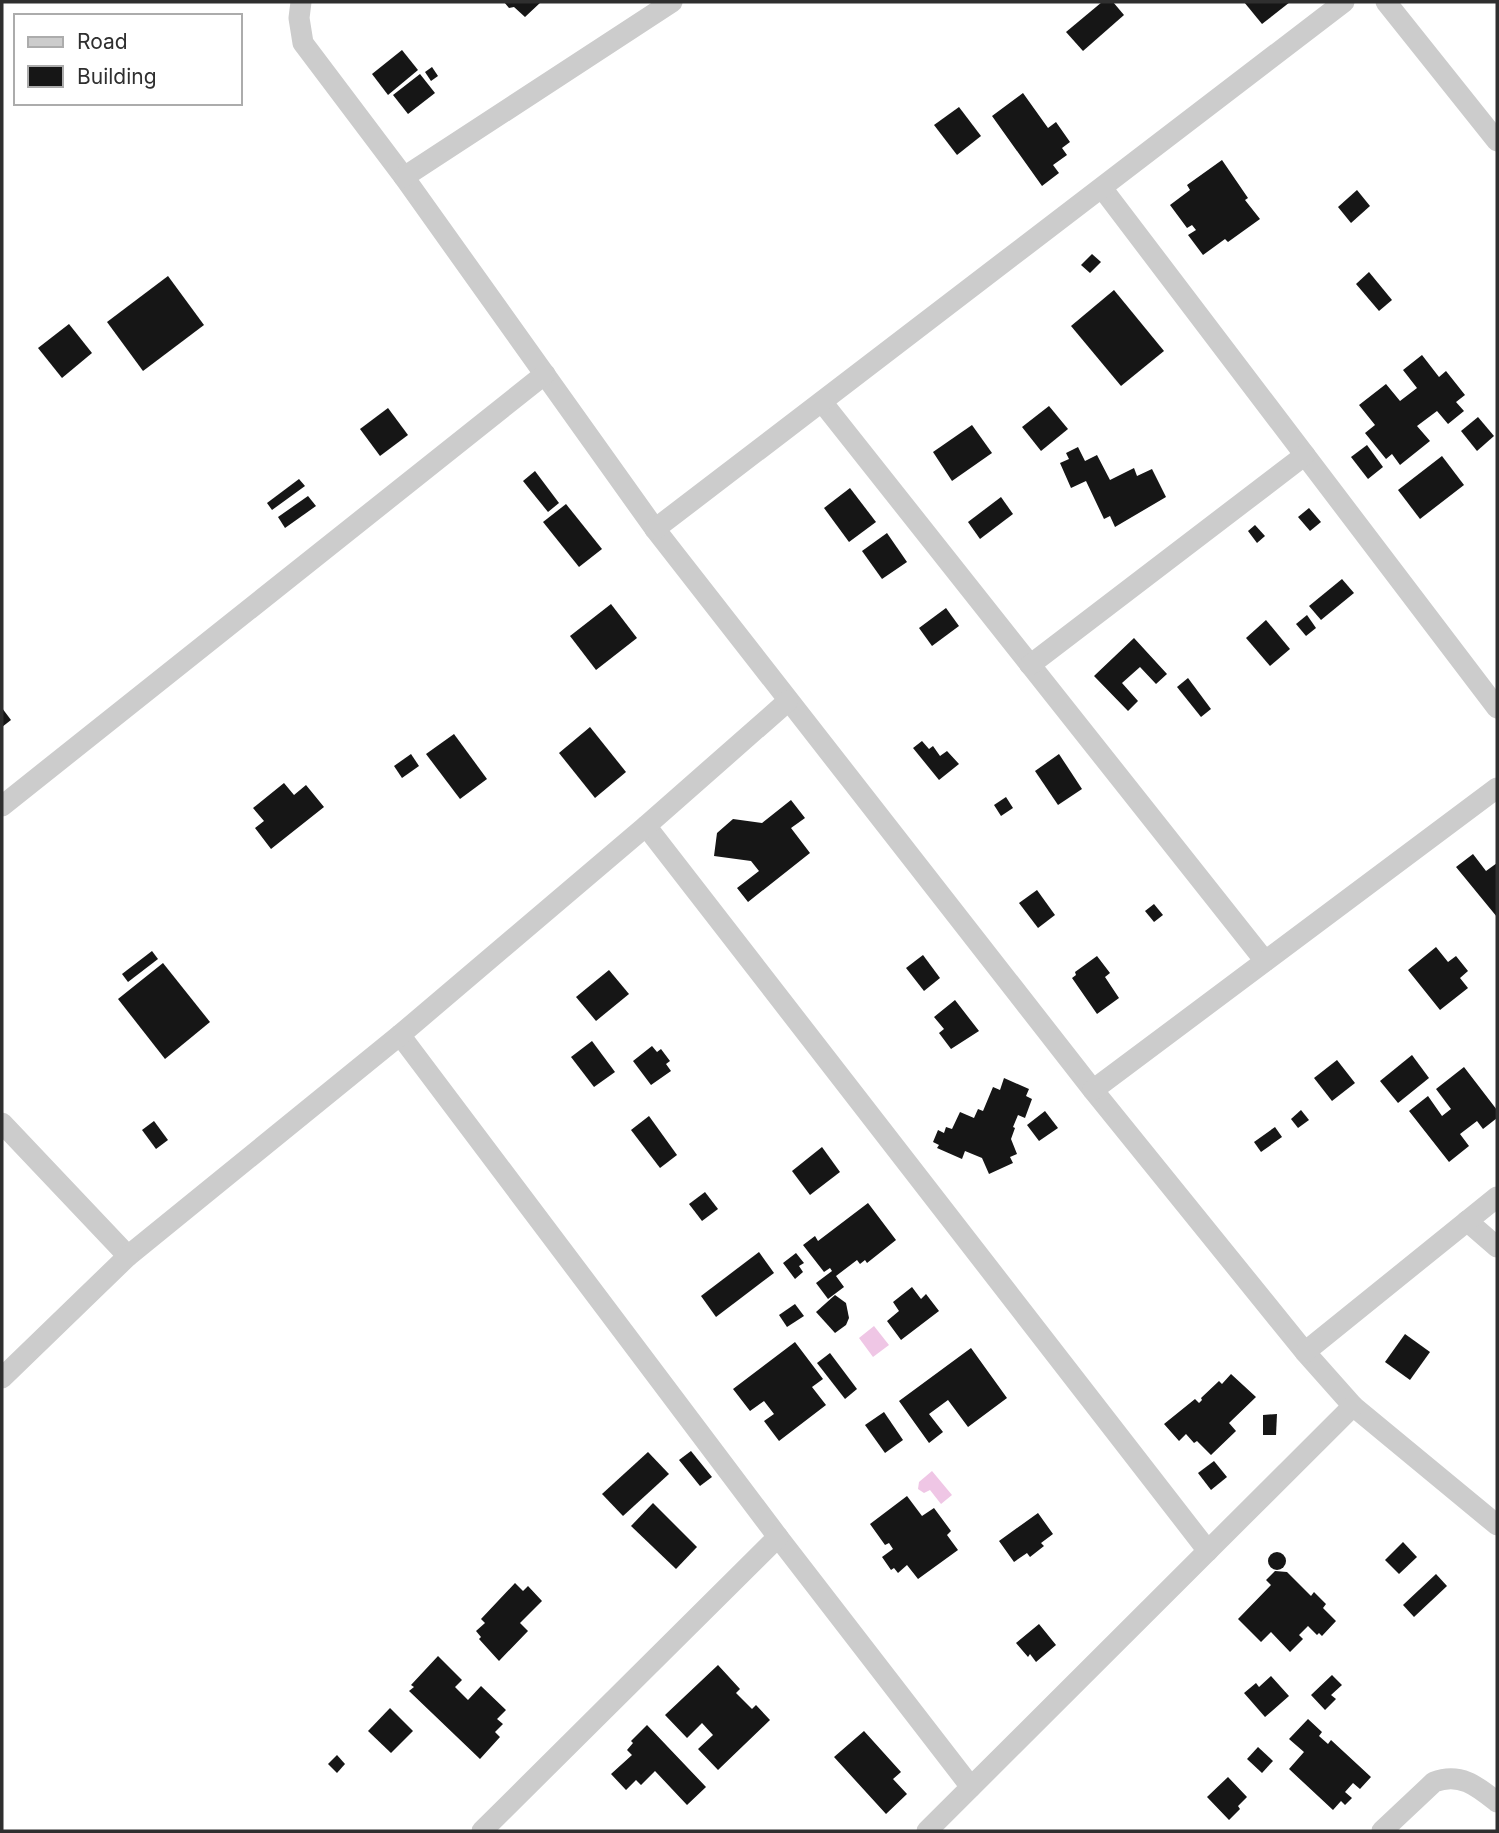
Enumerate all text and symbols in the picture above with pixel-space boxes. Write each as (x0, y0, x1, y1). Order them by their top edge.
legend (14, 14, 242, 105)
text: Road (77, 29, 128, 54)
text: Building (77, 64, 157, 89)

